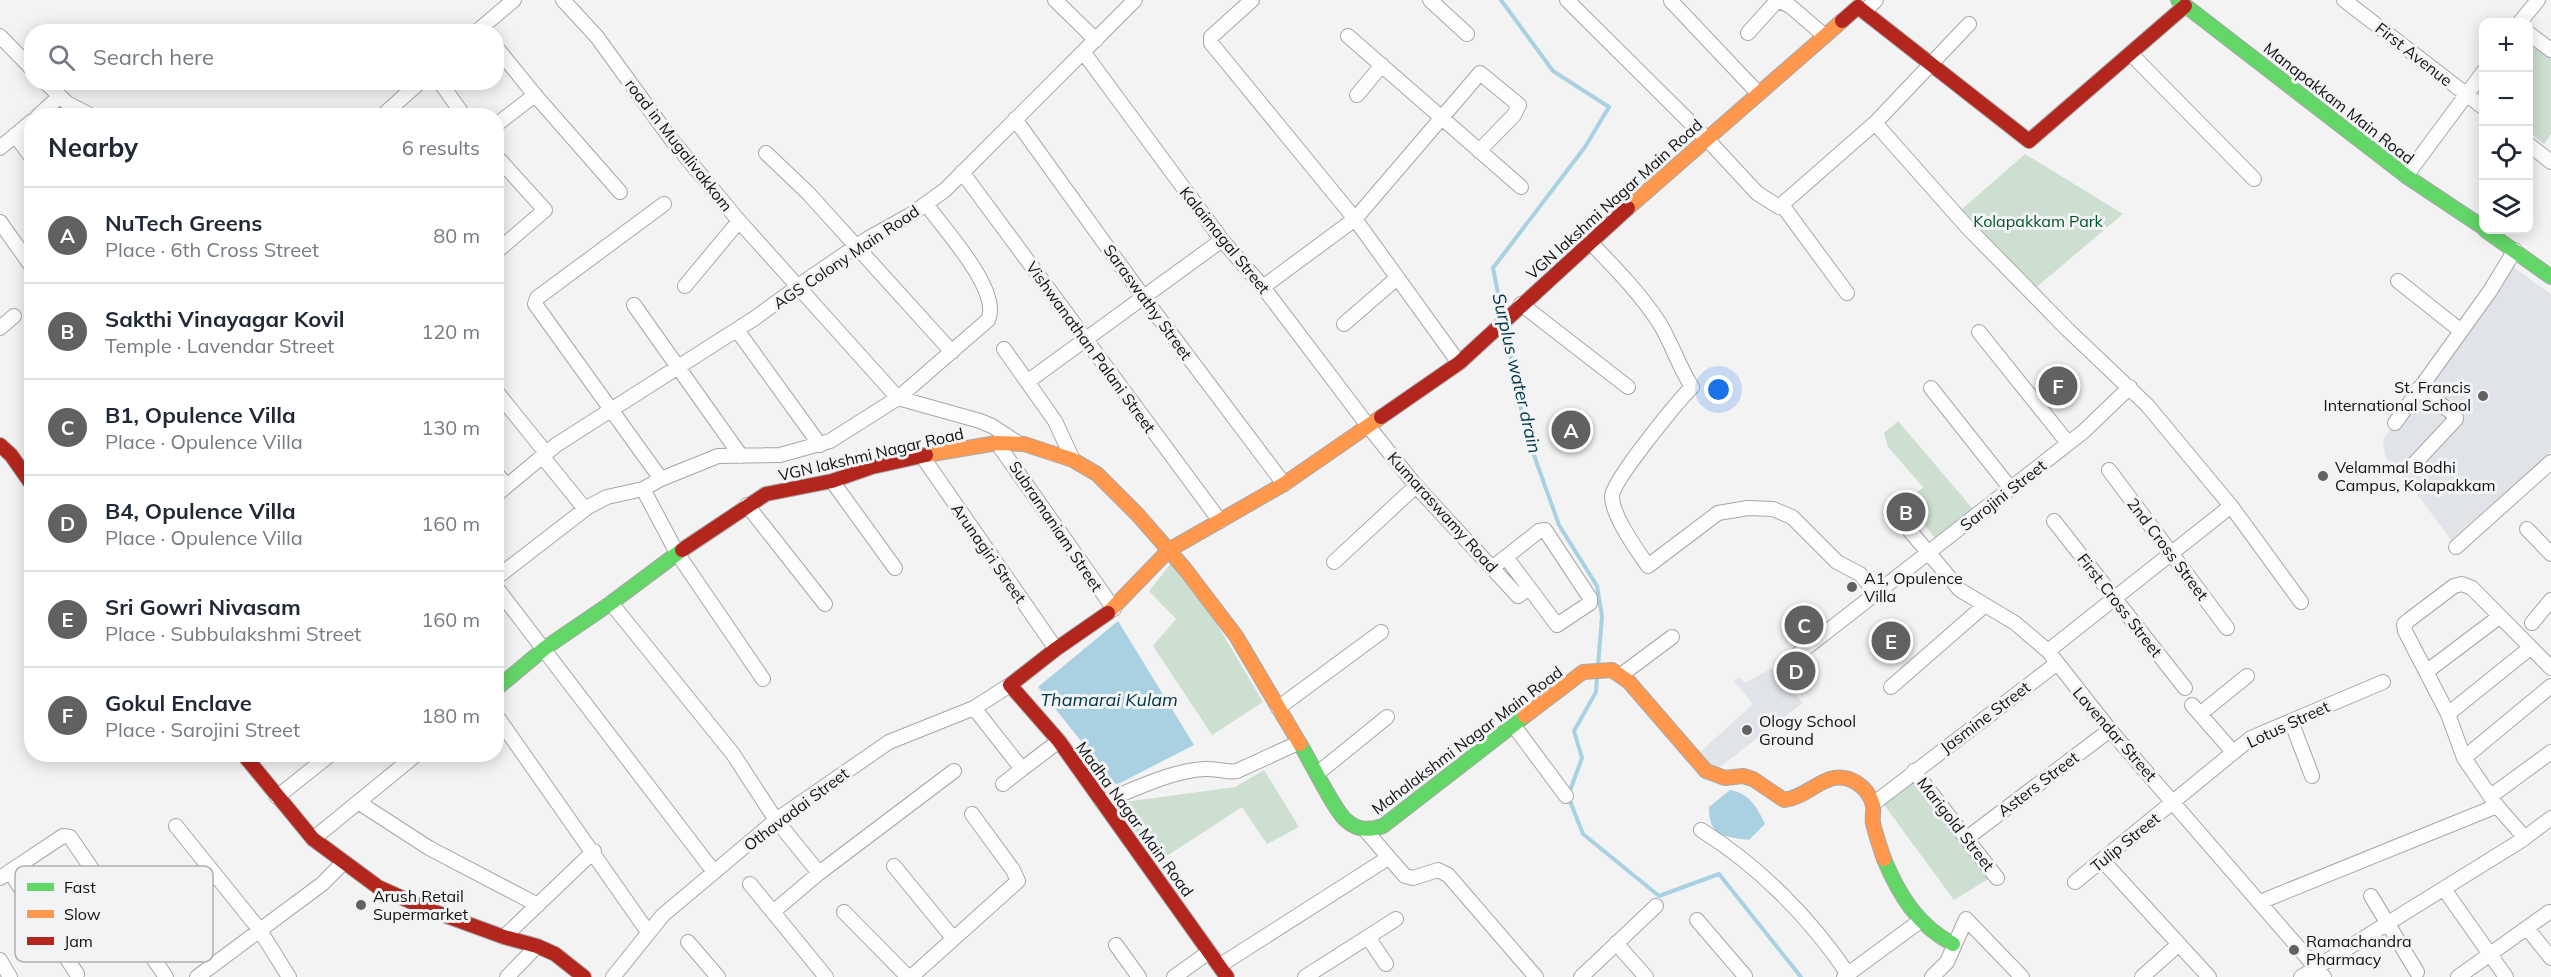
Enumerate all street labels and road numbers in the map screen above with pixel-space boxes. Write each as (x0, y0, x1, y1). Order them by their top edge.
street label: First Avenue (2372, 18, 2456, 90)
street label: Manapakkam Main Road (2260, 38, 2418, 168)
street label: road in Mugalivakkom (621, 75, 737, 215)
street label: VGN lakshmi Nagar Main Road (1522, 115, 1706, 283)
street label: Kalaimagal Street (1176, 182, 1275, 298)
street label: AGS Colony Main Road (769, 201, 923, 313)
street label: Saraswathy Street (1099, 240, 1197, 364)
street label: Vishwanathan Palani Street (1022, 257, 1160, 437)
street label: VGN lakshmi Nagar Road (776, 423, 966, 485)
street label: Kumaraswamy Road (1384, 448, 1502, 576)
street label: Sarojini Street (1956, 455, 2050, 535)
street label: Subramaniam Street (1005, 457, 1107, 595)
street label: 2nd Cross Street (2123, 494, 2213, 604)
street label: Arunagiri Street (947, 499, 1031, 607)
street label: First Cross Street (2073, 549, 2167, 661)
street label: Mahalakshmi Nagar Main Road (1368, 662, 1566, 818)
street label: Jasmine Street (1936, 677, 2034, 757)
street label: Lavendar Street (2069, 683, 2162, 785)
street label: Lotus Street (2243, 696, 2333, 752)
street label: Madha Nagar Main Road (1072, 738, 1198, 900)
street label: Asters Street (1994, 747, 2083, 821)
street label: Othavadai Street (740, 763, 853, 855)
street label: Marigold Street (1913, 773, 1999, 875)
street label: Tulip Street (2086, 808, 2164, 876)

